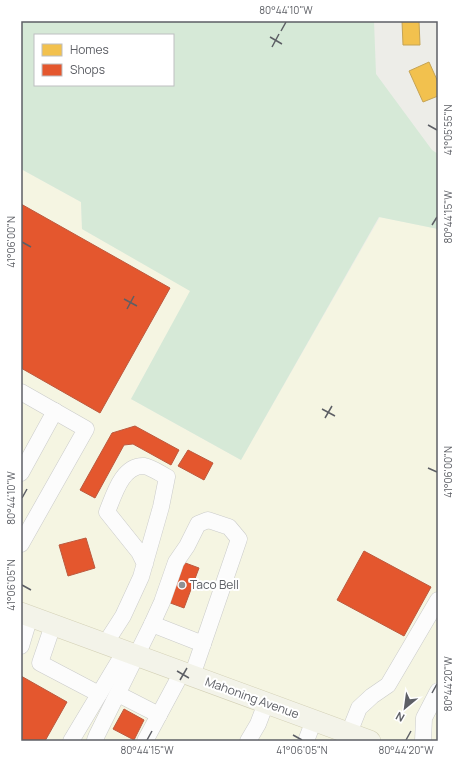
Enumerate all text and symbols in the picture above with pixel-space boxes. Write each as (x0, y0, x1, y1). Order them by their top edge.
text: 80°44'10"W (259, 3, 313, 17)
legend (34, 34, 174, 86)
text: Homes (70, 41, 109, 58)
text: Shops (70, 61, 105, 78)
text: 41°05'55"N (441, 105, 455, 155)
text: 80°44'15"W (441, 190, 455, 244)
text: 41°06'00"N (4, 216, 18, 268)
text: 41°06'00"N (441, 446, 455, 498)
text: 80°44'10"W (4, 471, 18, 525)
text: 41°06'05"N (4, 559, 18, 611)
place label: Taco Bell (190, 576, 239, 593)
marker: Taco Bell (177, 580, 187, 590)
text: 80°44'20"W (441, 656, 455, 712)
street label: Mahoning Avenue (203, 673, 301, 722)
north arrow (385, 688, 425, 728)
text: N (393, 709, 407, 726)
text: 80°44'15"W (120, 743, 174, 757)
text: 41°06'05"N (276, 743, 328, 757)
text: 80°44'20"W (378, 743, 434, 757)

